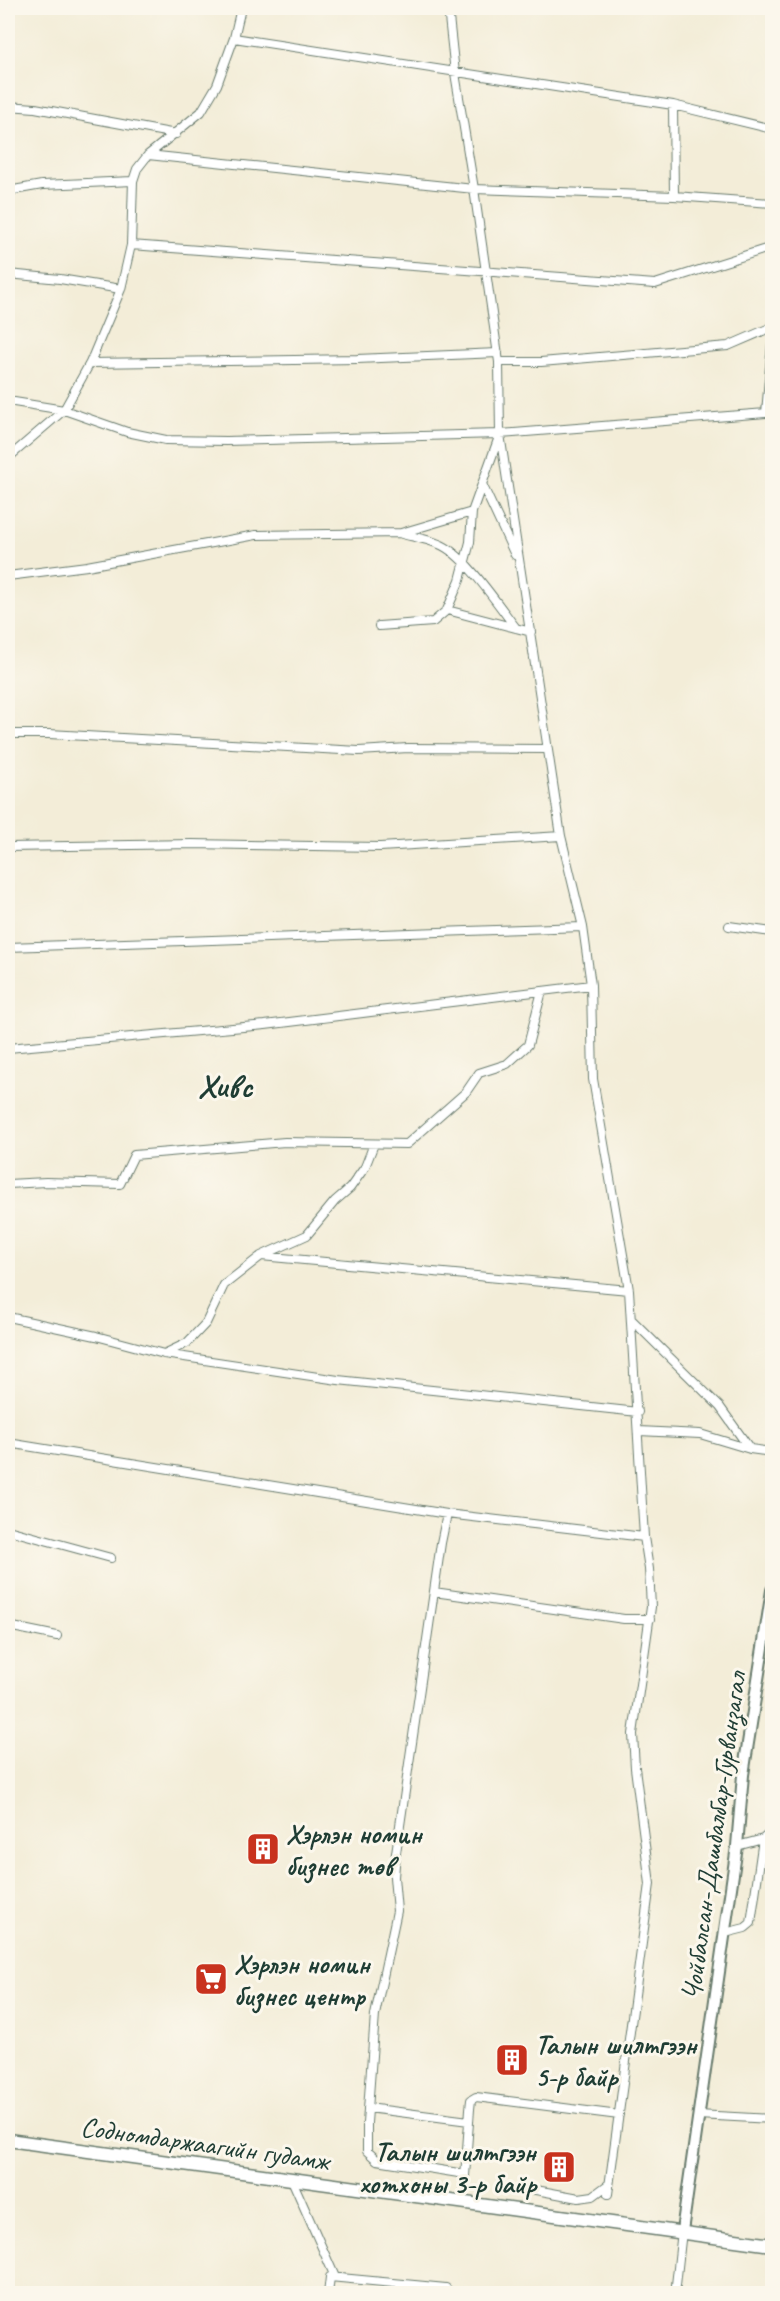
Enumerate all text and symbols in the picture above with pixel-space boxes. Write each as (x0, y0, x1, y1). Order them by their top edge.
district label: Хивс (198, 1064, 254, 1107)
street label: Чойбалсан-Дашбалбар-Гурванзагал (673, 1668, 755, 2002)
place label: Хэрлэн номин бизнес төв (286, 1816, 423, 1884)
building icon: Хэрлэн номин бизнес төв (245, 1831, 281, 1867)
place label: Хэрлэн номин бизнес центр (234, 1946, 371, 2014)
supermarket icon: Хэрлэн номин бизнес центр (193, 1961, 229, 1997)
place label: Талын шилтгээн 5-р байр (535, 2027, 698, 2094)
building icon: Талын шилтгээн 5-р байр (494, 2042, 530, 2078)
street label: Содномдаржаагийн гудамж (79, 2109, 334, 2179)
place label: Талын шилтгээн хотхоны 3-р байр (359, 2134, 538, 2201)
building icon: Талын шилтгээн хотхоны 3-р байр (541, 2149, 577, 2185)

